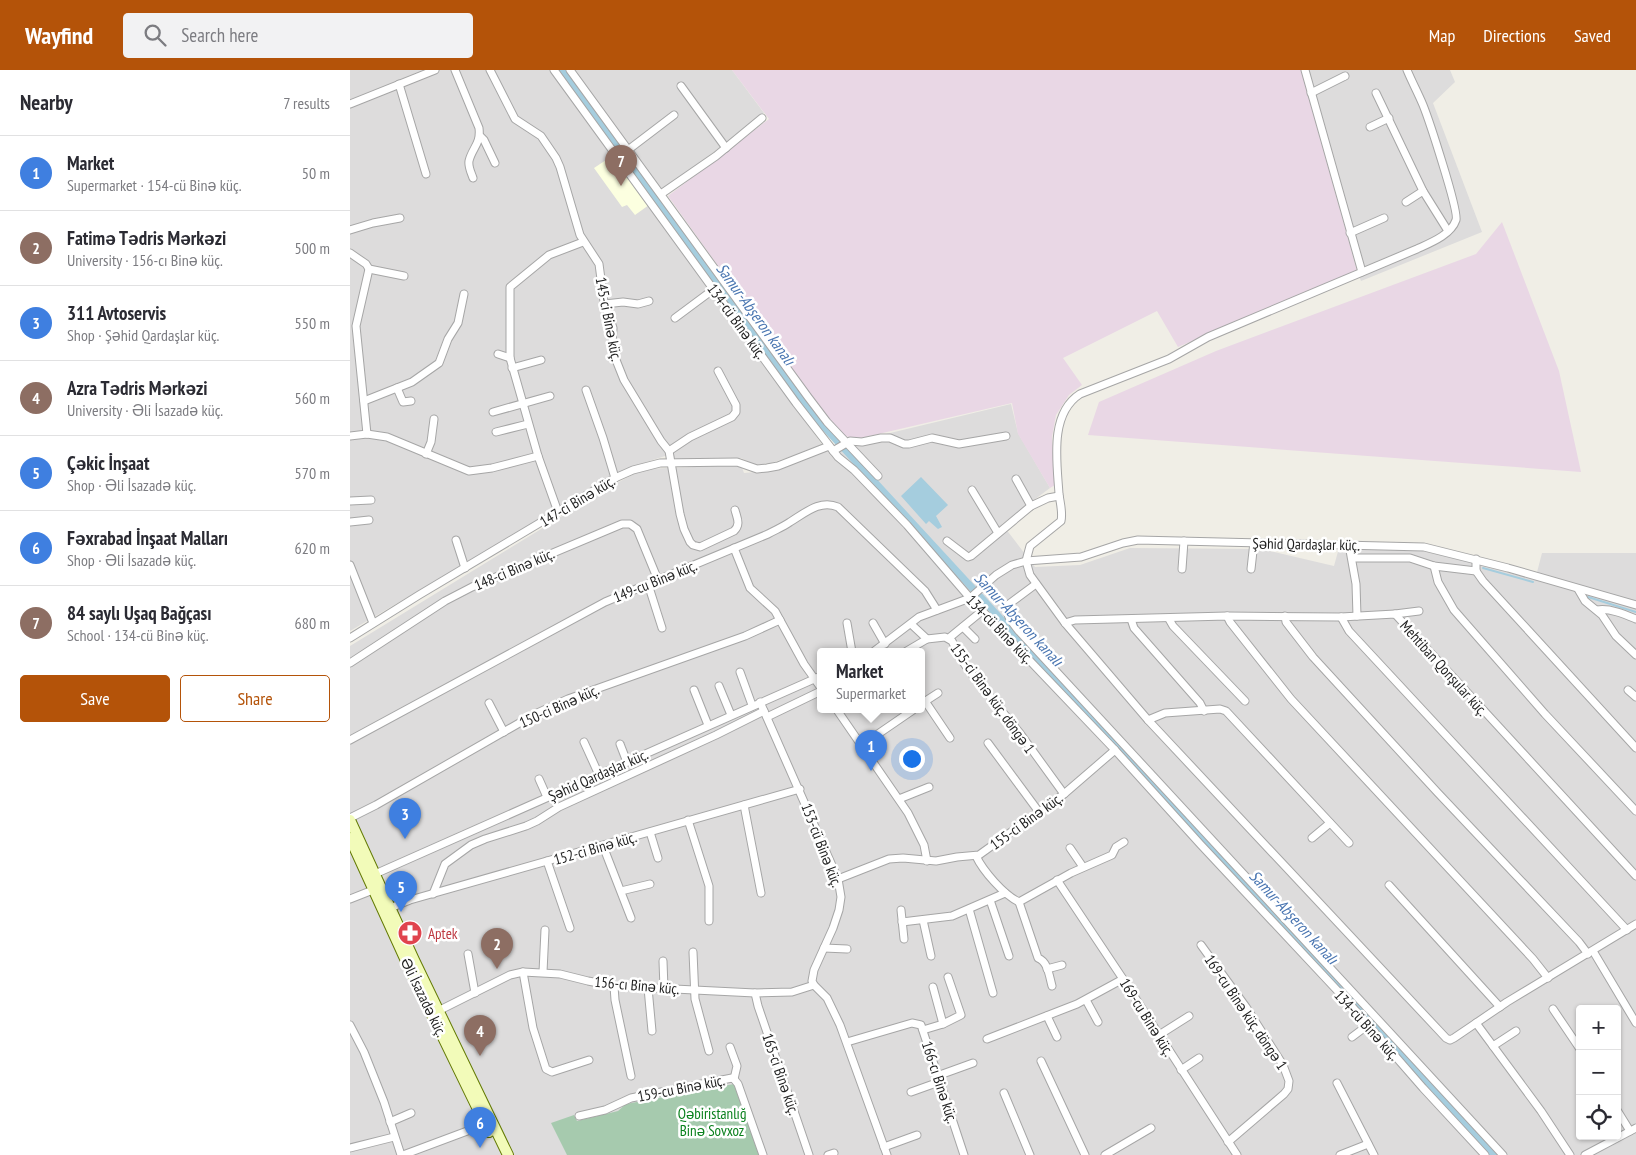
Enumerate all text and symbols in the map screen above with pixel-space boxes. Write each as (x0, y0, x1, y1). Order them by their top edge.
search box (123, 13, 473, 58)
text: Wayfind (25, 20, 93, 51)
icon: search (141, 21, 169, 49)
text: Search here (181, 23, 258, 47)
text: Map (1429, 24, 1455, 47)
text: Directions (1483, 24, 1546, 47)
text: Saved (1574, 24, 1611, 47)
text: Nearby (20, 89, 73, 116)
text: 7 results (283, 93, 330, 113)
pin: 7 (605, 145, 637, 186)
text: Market (67, 151, 114, 175)
text: 1 (32, 163, 40, 183)
text: 50 m (302, 163, 330, 183)
text: Supermarket · 154-cü Binə küç. (67, 175, 242, 195)
text: Fatimə Tədris Mərkəzi (67, 226, 226, 250)
text: 2 (32, 238, 40, 258)
text: 500 m (295, 238, 330, 258)
text: University · 156-cı Binə küç. (67, 250, 223, 270)
water label: Samur-Abşeron kanalı (712, 259, 801, 370)
street label: 145-ci Binə küç. (592, 275, 627, 363)
street label: 134-cü Binə küç. (703, 280, 771, 363)
text: 311 Avtoservis (67, 301, 166, 325)
text: 3 (32, 313, 40, 333)
text: 550 m (295, 313, 330, 333)
text: Shop · Şəhid Qardaşlar küç. (67, 325, 219, 345)
text: Azra Tədris Mərkəzi (67, 376, 207, 400)
text: 4 (32, 388, 40, 408)
text: 560 m (295, 388, 330, 408)
text: University · Əli İsazadə küç. (67, 400, 223, 420)
text: Çəkic İnşaat (67, 451, 149, 475)
text: 5 (32, 463, 40, 483)
text: 570 m (295, 463, 330, 483)
street label: 147-ci Binə küç. (536, 471, 618, 531)
text: Shop · Əli İsazadə küç. (67, 475, 196, 495)
text: Fəxrabad İnşaat Malları (67, 526, 228, 550)
street label: Şəhid Qardaşlar küç. (1252, 534, 1360, 554)
text: 6 (32, 538, 40, 558)
text: 620 m (295, 538, 330, 558)
street label: 148-ci Binə küç. (471, 543, 557, 594)
text: Shop · Əli İsazadə küç. (67, 550, 196, 570)
street label: 149-cu Binə küç. (610, 556, 700, 606)
water label: Samur-Abşeron kanalı (970, 568, 1069, 671)
street label: 134-cü Binə küç. (962, 591, 1038, 668)
text: 84 saylı Uşaq Bağçası (67, 601, 212, 625)
text: 7 (32, 613, 40, 633)
text: 680 m (295, 613, 330, 633)
street label: Mehtiban Qonşular küç. (1396, 616, 1492, 720)
text: School · 134-cü Binə küç. (67, 625, 209, 645)
street label: 155-ci Binə küç. döngə 1 (947, 639, 1039, 757)
popup (817, 648, 925, 713)
text: Market (836, 659, 883, 683)
button: Save (20, 675, 170, 722)
button: Share (180, 675, 330, 722)
street label: 150-ci Binə küç. (516, 680, 602, 732)
text: Supermarket (836, 683, 906, 703)
pin: 1 (855, 730, 887, 771)
street label: Şəhid Qardaşlar küç. (545, 744, 651, 806)
your location (899, 746, 925, 772)
street label: 155-ci Binə küç. (986, 788, 1066, 854)
pin: 3 (389, 798, 421, 839)
street label: 153-cü Binə küç. (797, 800, 847, 890)
street label: 152-ci Binə küç. (551, 827, 639, 869)
water label: Samur-Abşeron kanalı (1245, 866, 1344, 969)
pin: 5 (385, 871, 417, 912)
pharmacy icon: Aptek (397, 920, 423, 946)
place label: Aptek (428, 924, 458, 943)
pin: 2 (481, 928, 513, 969)
street label: 169-cu Binə küç. döngə 1 (1200, 951, 1292, 1073)
street label: Əli İsazadə küç. (397, 954, 451, 1040)
street label: 156-cı Binə küç. (594, 972, 681, 998)
street label: 169-cu Binə küç. (1116, 974, 1179, 1060)
street label: 134-cü Binə küç. (1330, 986, 1404, 1064)
map controls (1576, 1005, 1621, 1140)
button: + (1576, 1005, 1621, 1050)
pin: 4 (464, 1015, 496, 1056)
street label: 165-ci Binə küç. (758, 1031, 804, 1118)
street label: 166-cı Binə küç. (918, 1039, 962, 1126)
button: − (1576, 1050, 1621, 1095)
street label: 159-cu Binə küç. (636, 1070, 727, 1106)
button: locate (1576, 1095, 1621, 1140)
park label: Qəbiristanlığ Binə Sovxoz (678, 1104, 746, 1140)
pin: 6 (464, 1107, 496, 1148)

